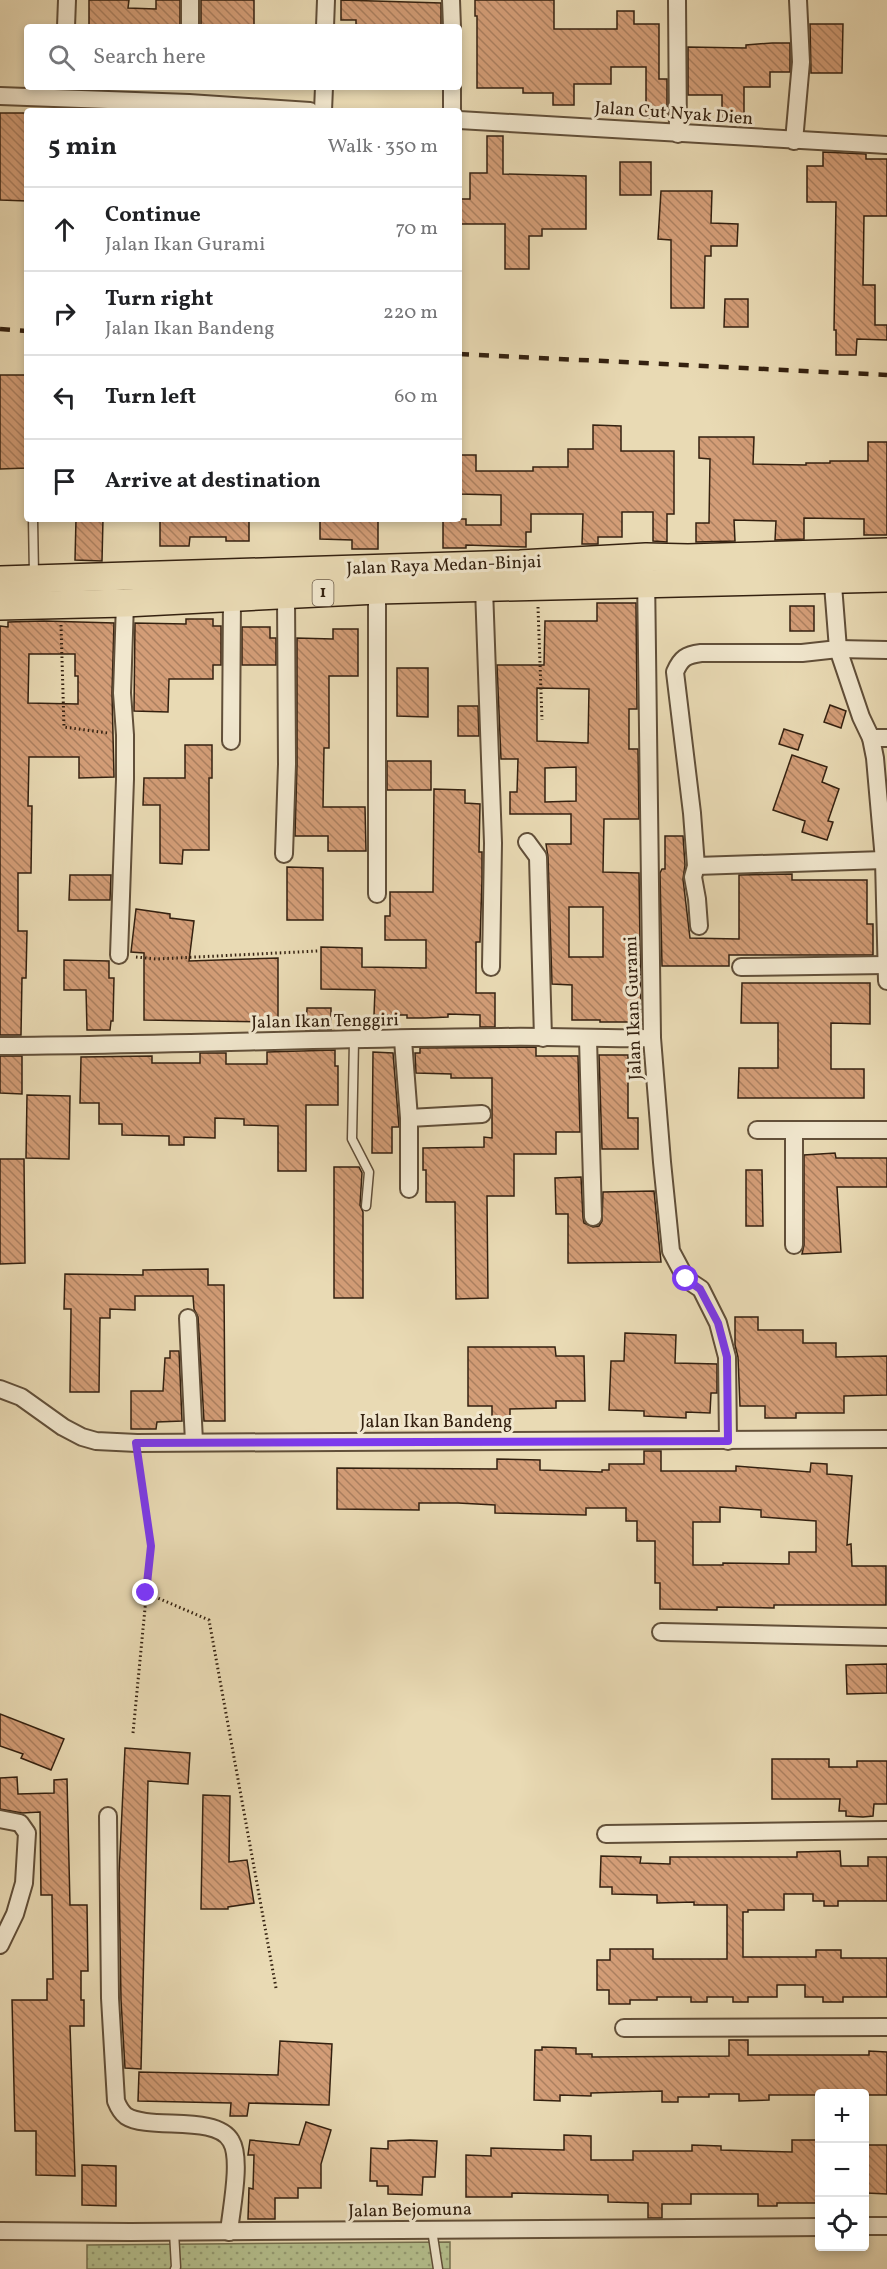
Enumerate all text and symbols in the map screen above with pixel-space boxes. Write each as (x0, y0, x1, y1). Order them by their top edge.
search box (24, 24, 462, 90)
icon: search (45, 41, 78, 74)
text: Search here (93, 42, 206, 73)
street label: Jalan Cut Nyak Dien (594, 96, 754, 132)
text: 5 min (48, 129, 117, 165)
text: Walk · 350 m (327, 133, 438, 161)
text: Continue (105, 200, 201, 231)
icon: ahead (48, 213, 81, 246)
text: 70 m (395, 215, 438, 243)
text: Jalan Ikan Gurami (105, 231, 265, 259)
text: Turn right (105, 284, 213, 315)
icon: right (48, 297, 81, 330)
text: 220 m (383, 299, 438, 327)
text: Jalan Ikan Bandeng (105, 315, 275, 343)
icon: left (48, 381, 81, 414)
text: Turn left (105, 382, 196, 413)
text: 60 m (394, 383, 438, 411)
icon: arrive (48, 465, 81, 498)
text: Arrive at destination (105, 466, 321, 497)
street label: Jalan Raya Medan-Binjai (346, 550, 542, 582)
road number: 1 (312, 580, 334, 606)
street label: Jalan Ikan Gurami (619, 935, 649, 1081)
street label: Jalan Ikan Tenggiri (251, 1008, 399, 1036)
route start (672, 1265, 698, 1291)
street label: Jalan Ikan Bandeng (360, 1410, 512, 1435)
route end (132, 1579, 158, 1605)
map controls (815, 2089, 869, 2251)
button: + (815, 2089, 869, 2143)
button: − (815, 2143, 869, 2197)
street label: Jalan Bejomuna (348, 2197, 472, 2225)
button: locate (815, 2197, 869, 2251)

